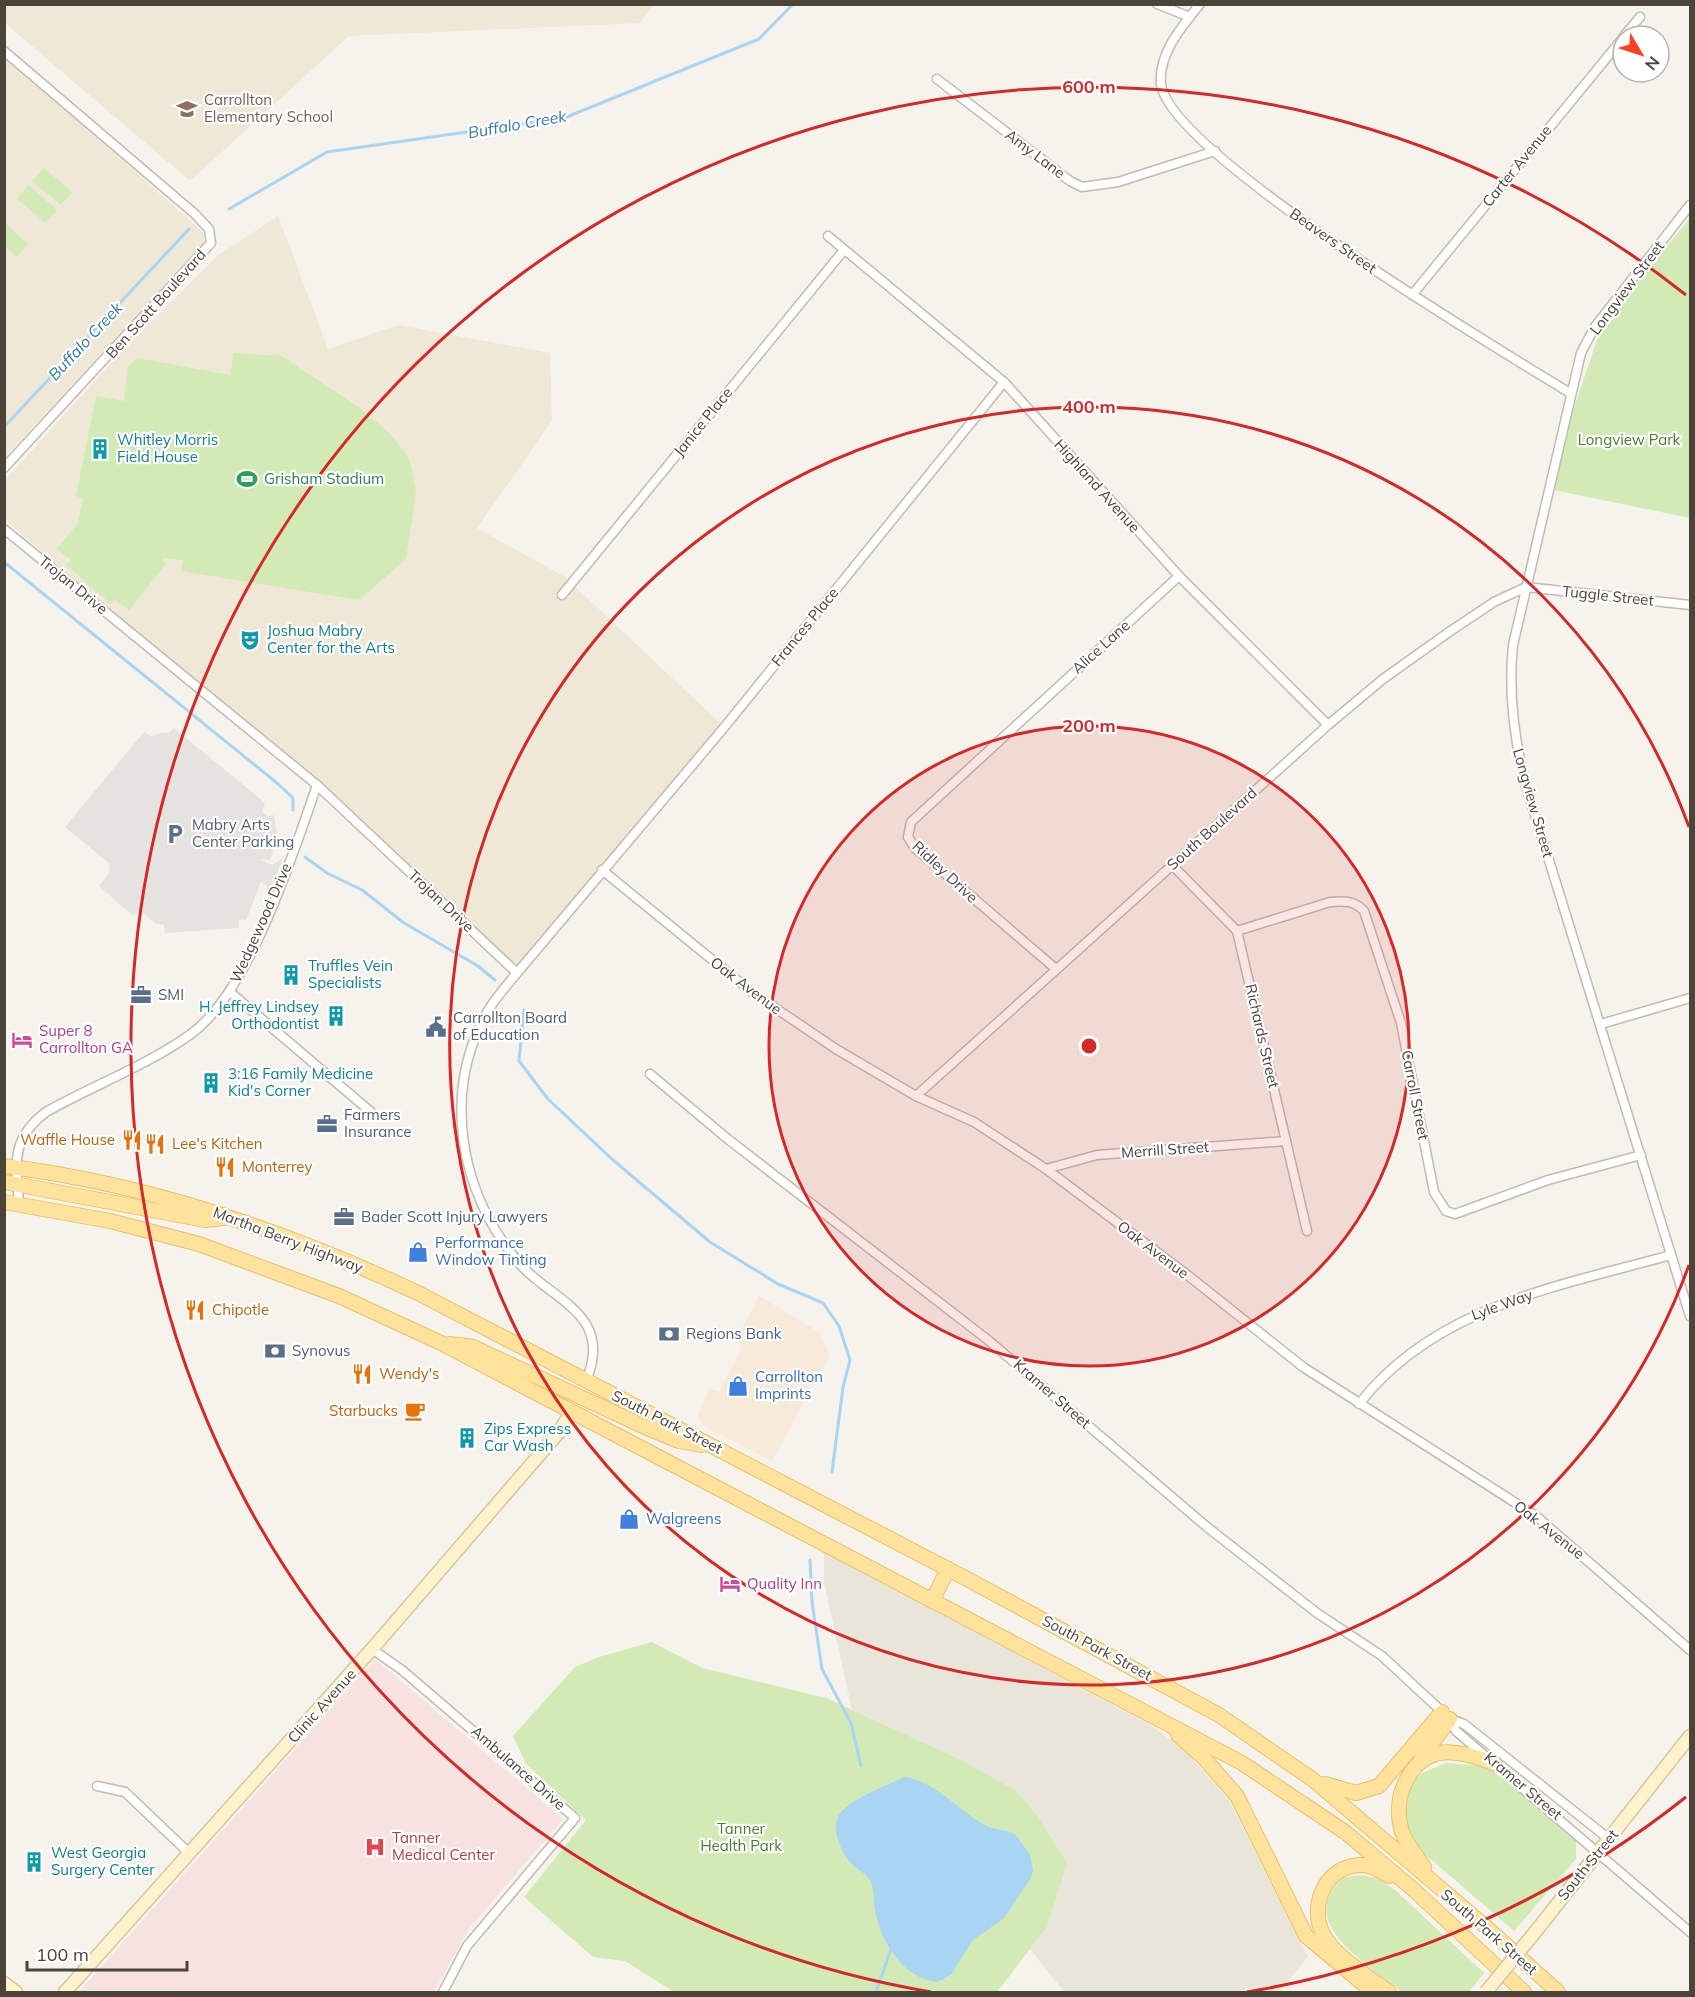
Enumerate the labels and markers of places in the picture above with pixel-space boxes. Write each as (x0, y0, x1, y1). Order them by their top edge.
place label: Carrollton Elementary School (204, 90, 333, 126)
school or university icon: Carrollton Elementary School (175, 97, 199, 121)
place label: Whitley Morris Field House (117, 430, 218, 466)
building icon: Whitley Morris Field House (88, 437, 112, 461)
sports icon: Grisham Stadium (235, 467, 259, 491)
place label: Grisham Stadium (264, 469, 384, 488)
place label: Joshua Mabry Center for the Arts (267, 621, 395, 657)
theatre icon: Joshua Mabry Center for the Arts (238, 628, 262, 652)
place label: Mabry Arts Center Parking (192, 815, 294, 851)
parking icon: Mabry Arts Center Parking (163, 822, 187, 846)
place label: Truffles Vein Specialists (308, 956, 393, 992)
building icon: Truffles Vein Specialists (279, 963, 303, 987)
office icon: SMI (129, 983, 153, 1007)
place label: SMI (158, 985, 184, 1004)
place label: H. Jeffrey Lindsey Orthodontist (199, 997, 319, 1033)
building icon: H. Jeffrey Lindsey Orthodontist (324, 1004, 348, 1028)
place label: Carrollton Board of Education (453, 1008, 567, 1044)
public building icon: Carrollton Board of Education (424, 1015, 448, 1039)
place label: Super 8 Carrollton GA (39, 1021, 133, 1057)
hotel icon: Super 8 Carrollton GA (10, 1028, 34, 1052)
centre of rings (1079, 1036, 1099, 1056)
place label: 3:16 Family Medicine Kid's Corner (228, 1064, 373, 1100)
building icon: 3:16 Family Medicine Kid's Corner (199, 1071, 223, 1095)
place label: Farmers Insurance (344, 1105, 411, 1141)
office icon: Farmers Insurance (315, 1112, 339, 1136)
restaurant icon: Waffle House (120, 1128, 144, 1152)
place label: Waffle House (20, 1130, 115, 1149)
restaurant icon: Lee's Kitchen (143, 1132, 167, 1156)
place label: Lee's Kitchen (172, 1134, 263, 1153)
restaurant icon: Monterrey (213, 1155, 237, 1179)
place label: Monterrey (242, 1157, 312, 1176)
office icon: Bader Scott Injury Lawyers (332, 1205, 356, 1229)
place label: Bader Scott Injury Lawyers (361, 1207, 548, 1226)
place label: Performance Window Tinting (435, 1233, 547, 1269)
shop icon: Performance Window Tinting (406, 1240, 430, 1264)
restaurant icon: Chipotle (183, 1298, 207, 1322)
place label: Chipotle (212, 1300, 269, 1319)
bank icon: Regions Bank (657, 1322, 681, 1346)
place label: Regions Bank (686, 1324, 782, 1343)
bank icon: Synovus (263, 1339, 287, 1363)
place label: Synovus (292, 1341, 351, 1360)
restaurant icon: Wendy's (350, 1362, 374, 1386)
place label: Wendy's (379, 1364, 439, 1383)
place label: Carrollton Imprints (755, 1367, 823, 1403)
shop icon: Carrollton Imprints (726, 1374, 750, 1398)
cafe icon: Starbucks (403, 1399, 427, 1423)
place label: Starbucks (329, 1401, 398, 1420)
place label: Zips Express Car Wash (484, 1419, 571, 1455)
building icon: Zips Express Car Wash (455, 1426, 479, 1450)
shop icon: Walgreens (617, 1507, 641, 1531)
place label: Walgreens (646, 1509, 721, 1528)
hotel icon: Quality Inn (718, 1572, 742, 1596)
place label: Quality Inn (747, 1574, 822, 1593)
place label: Tanner Medical Center (392, 1828, 495, 1864)
hospital icon: Tanner Medical Center (363, 1835, 387, 1859)
place label: West Georgia Surgery Center (51, 1843, 155, 1879)
building icon: West Georgia Surgery Center (22, 1850, 46, 1874)

